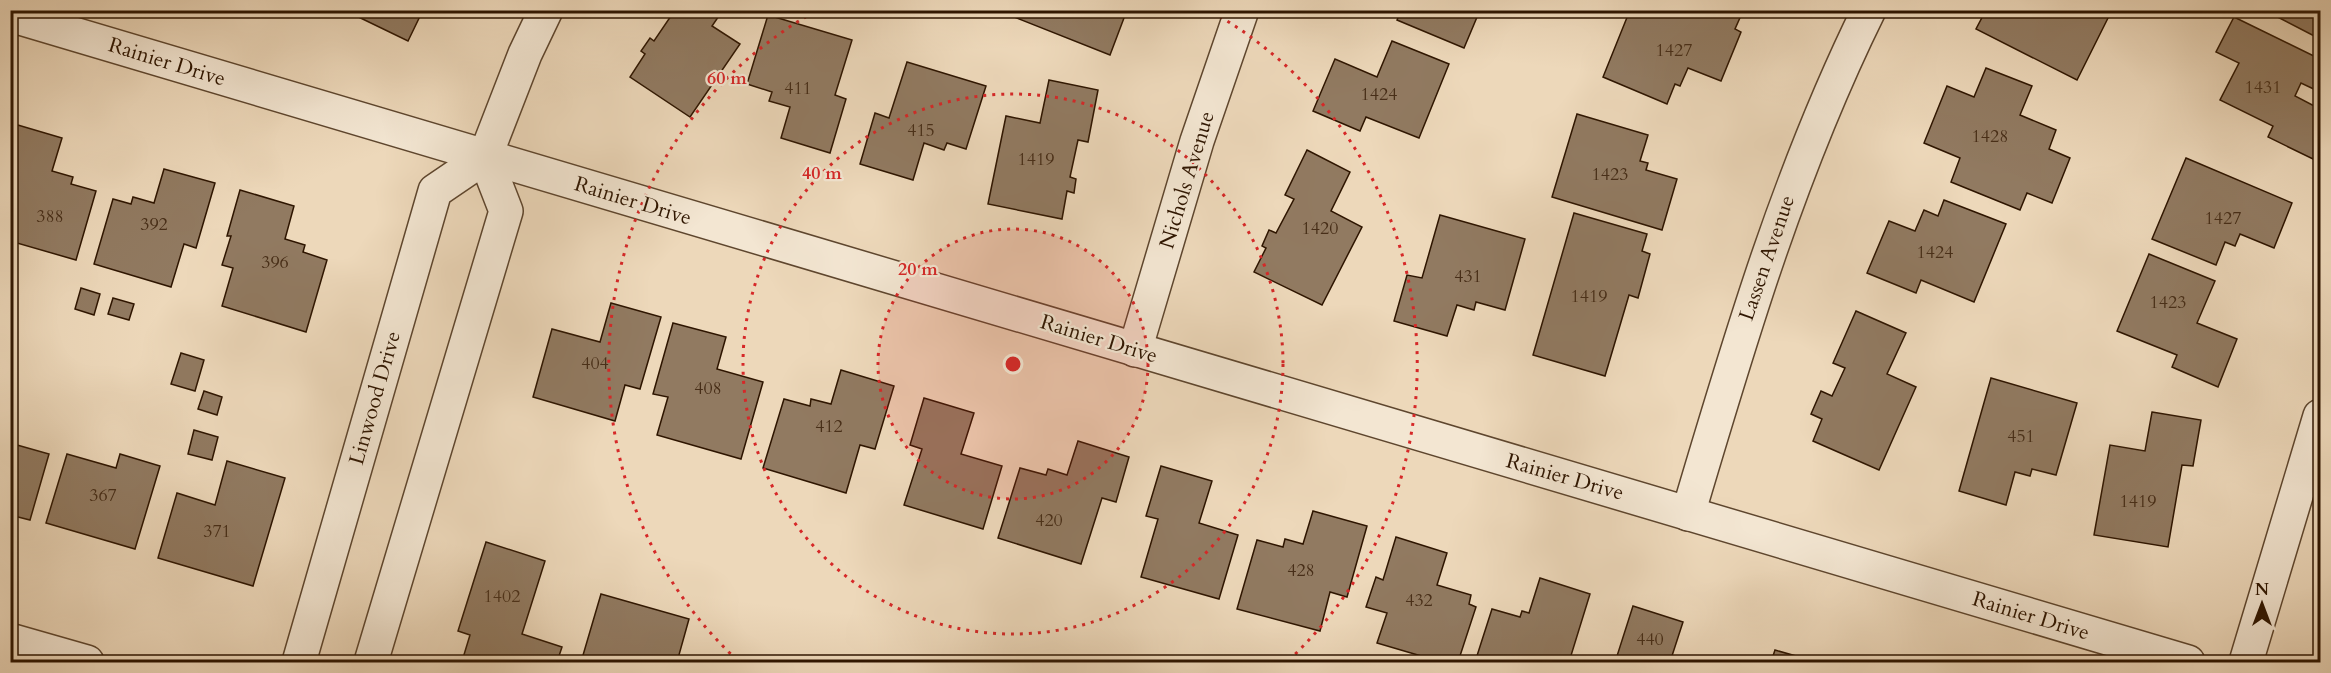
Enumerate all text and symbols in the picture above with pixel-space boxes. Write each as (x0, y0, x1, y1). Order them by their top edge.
street label: Rainier Drive (105, 30, 229, 94)
house number: 1427 (1656, 38, 1692, 63)
text: 60 m (707, 66, 747, 91)
house number: 1431 (2245, 75, 2281, 100)
house number: 411 (784, 76, 812, 101)
house number: 1424 (1361, 82, 1397, 107)
street label: Nichols Avenue (1152, 108, 1222, 252)
house number: 415 (907, 118, 935, 143)
house number: 1428 (1972, 124, 2008, 149)
house number: 1419 (1018, 147, 1054, 172)
text: 40 m (802, 161, 842, 186)
house number: 1423 (1592, 162, 1628, 187)
street label: Rainier Drive (571, 169, 695, 233)
street label: Lassen Avenue (1732, 191, 1802, 325)
house number: 388 (36, 204, 64, 229)
house number: 1427 (2205, 206, 2241, 231)
house number: 392 (140, 212, 168, 237)
house number: 1420 (1302, 216, 1338, 241)
house number: 1424 (1917, 240, 1953, 265)
house number: 396 (261, 250, 289, 275)
text: 20 m (898, 257, 938, 282)
house number: 431 (1454, 264, 1482, 289)
house number: 1419 (1571, 284, 1607, 309)
house number: 1423 (2150, 290, 2186, 315)
street label: Rainier Drive (1037, 307, 1161, 371)
street label: Linwood Drive (342, 328, 408, 468)
house number: 404 (581, 351, 609, 376)
centre of rings (1003, 354, 1023, 374)
house number: 408 (694, 376, 722, 401)
house number: 412 (815, 414, 843, 439)
house number: 451 (2007, 424, 2035, 449)
street label: Rainier Drive (1503, 446, 1627, 508)
house number: 367 (89, 483, 117, 508)
house number: 1419 (2120, 489, 2156, 514)
house number: 420 (1035, 508, 1063, 533)
house number: 371 (203, 519, 231, 544)
house number: 428 (1287, 558, 1315, 583)
north arrow (2232, 574, 2292, 634)
text: N (2255, 579, 2269, 601)
house number: 1402 (484, 584, 520, 609)
street label: Rainier Drive (1969, 584, 2093, 648)
house number: 432 (1405, 588, 1433, 613)
house number: 440 (1636, 627, 1664, 652)

